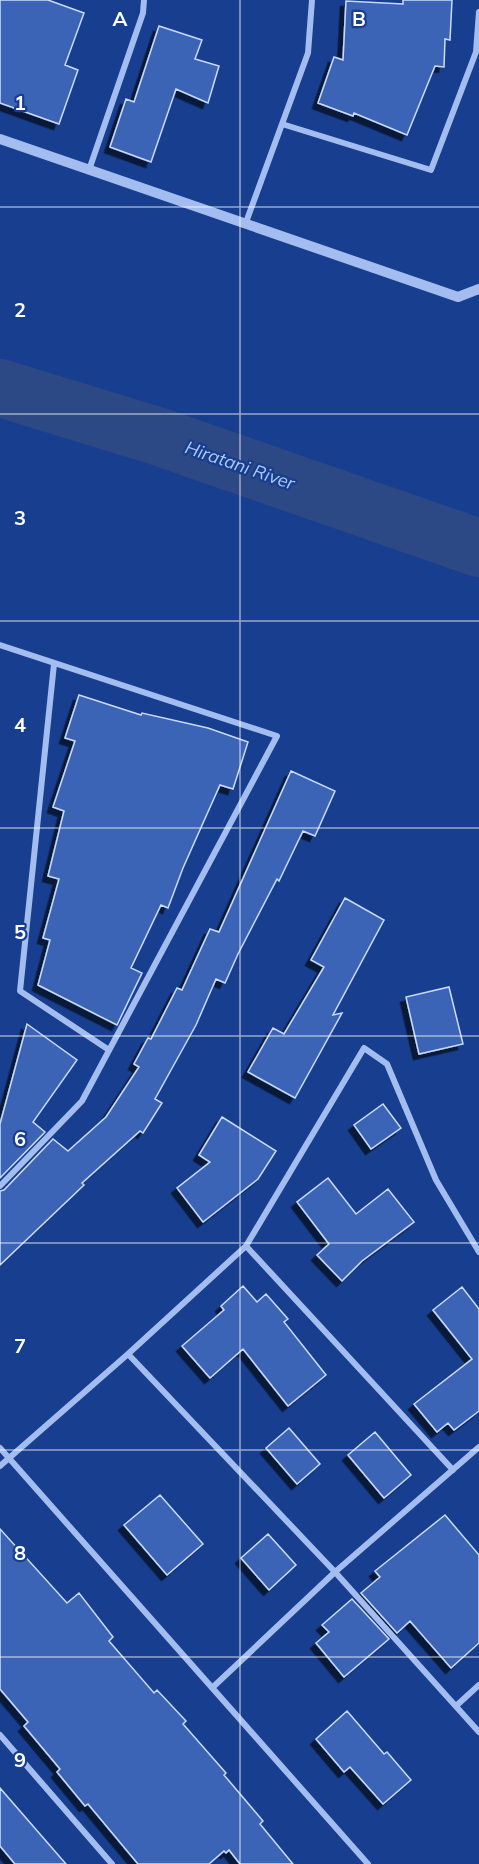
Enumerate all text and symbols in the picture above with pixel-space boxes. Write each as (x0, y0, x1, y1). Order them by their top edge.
text: A (113, 6, 128, 31)
text: B (352, 6, 366, 31)
text: 1 (14, 90, 26, 115)
text: 2 (14, 297, 26, 322)
water label: Hiratani River (182, 435, 299, 495)
text: 3 (14, 505, 26, 530)
text: 4 (14, 712, 26, 737)
text: 5 (14, 919, 26, 944)
text: 6 (14, 1126, 26, 1151)
text: 7 (14, 1333, 26, 1358)
text: 8 (14, 1540, 26, 1565)
text: 9 (14, 1747, 26, 1772)

